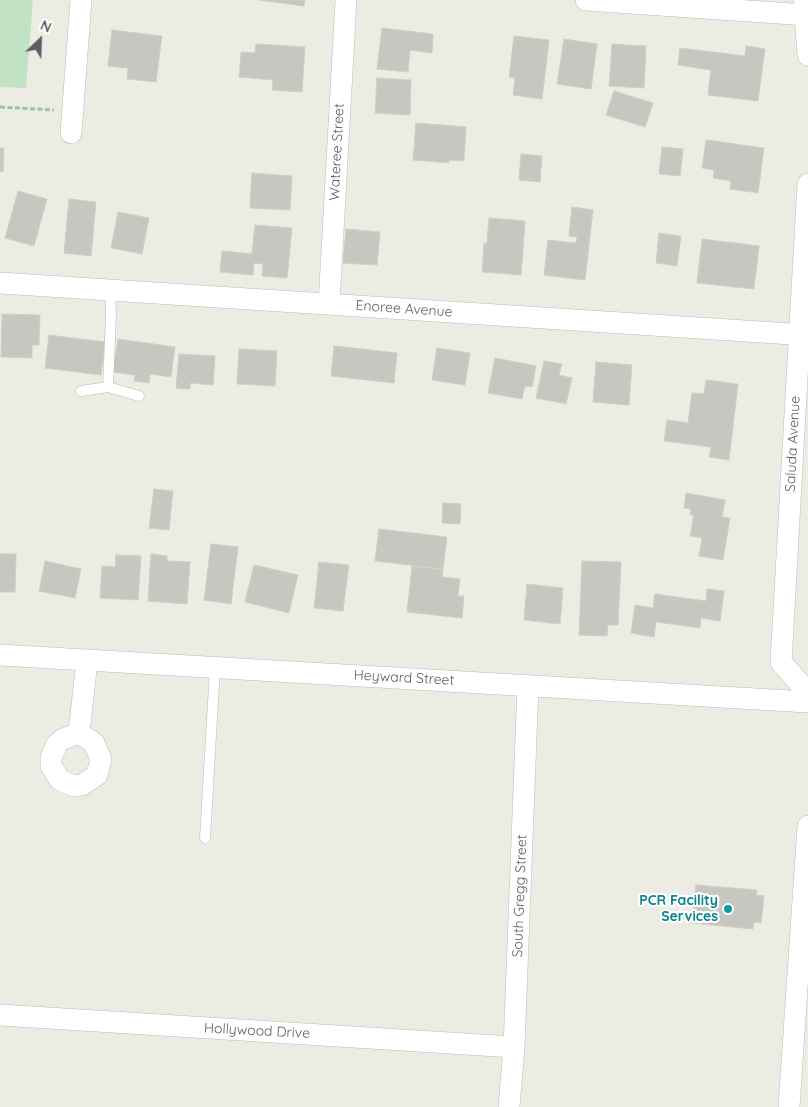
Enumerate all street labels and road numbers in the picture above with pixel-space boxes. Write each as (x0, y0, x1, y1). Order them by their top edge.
street label: Wateree Street (326, 103, 348, 201)
street label: Enoree Avenue (355, 297, 453, 321)
street label: Saluda Avenue (782, 396, 804, 492)
street label: Heyward Street (353, 667, 455, 689)
street label: South Gregg Street (509, 834, 531, 958)
street label: Hollywood Drive (204, 1020, 310, 1042)

